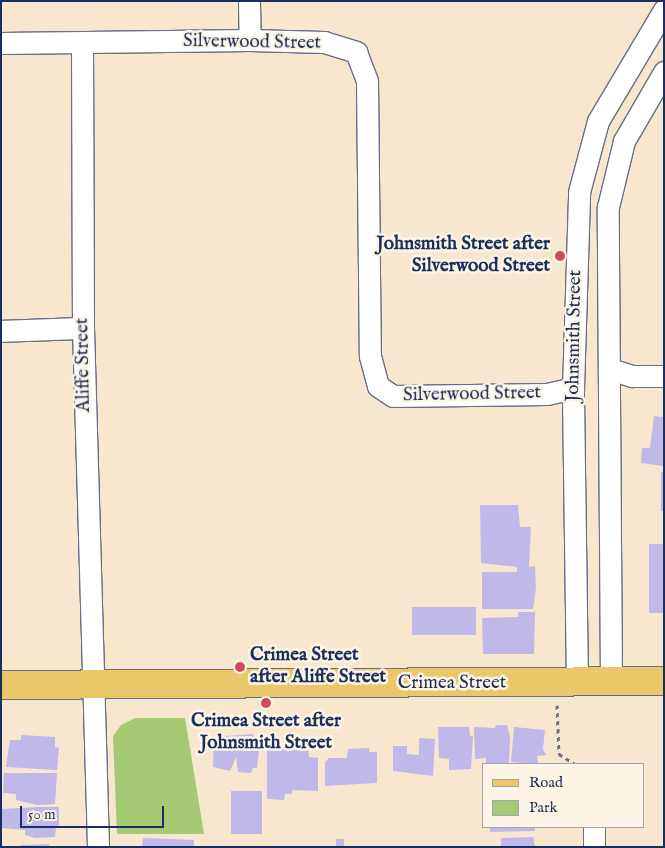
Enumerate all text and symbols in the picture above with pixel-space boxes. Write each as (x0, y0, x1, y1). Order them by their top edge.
street label: Silverwood Street (183, 30, 321, 56)
place label: Johnsmith Street after Silverwood Street (377, 234, 550, 278)
marker: Johnsmith Street after Silverwood Street (554, 250, 566, 262)
street label: Johnsmith Street (562, 270, 588, 402)
street label: Aliffe Street (72, 318, 96, 412)
street label: Silverwood Street (403, 382, 541, 408)
place label: Crimea Street after Aliffe Street (250, 645, 386, 689)
marker: Crimea Street after Aliffe Street (234, 661, 246, 673)
street label: Crimea Street (398, 673, 506, 695)
marker: Crimea Street after Johnsmith Street (260, 697, 272, 709)
place label: Crimea Street after Johnsmith Street (191, 711, 341, 755)
legend (482, 763, 645, 828)
text: Road (529, 773, 563, 792)
scale bar (22, 796, 166, 828)
text: Park (529, 798, 558, 817)
text: 50 m (28, 805, 56, 824)

